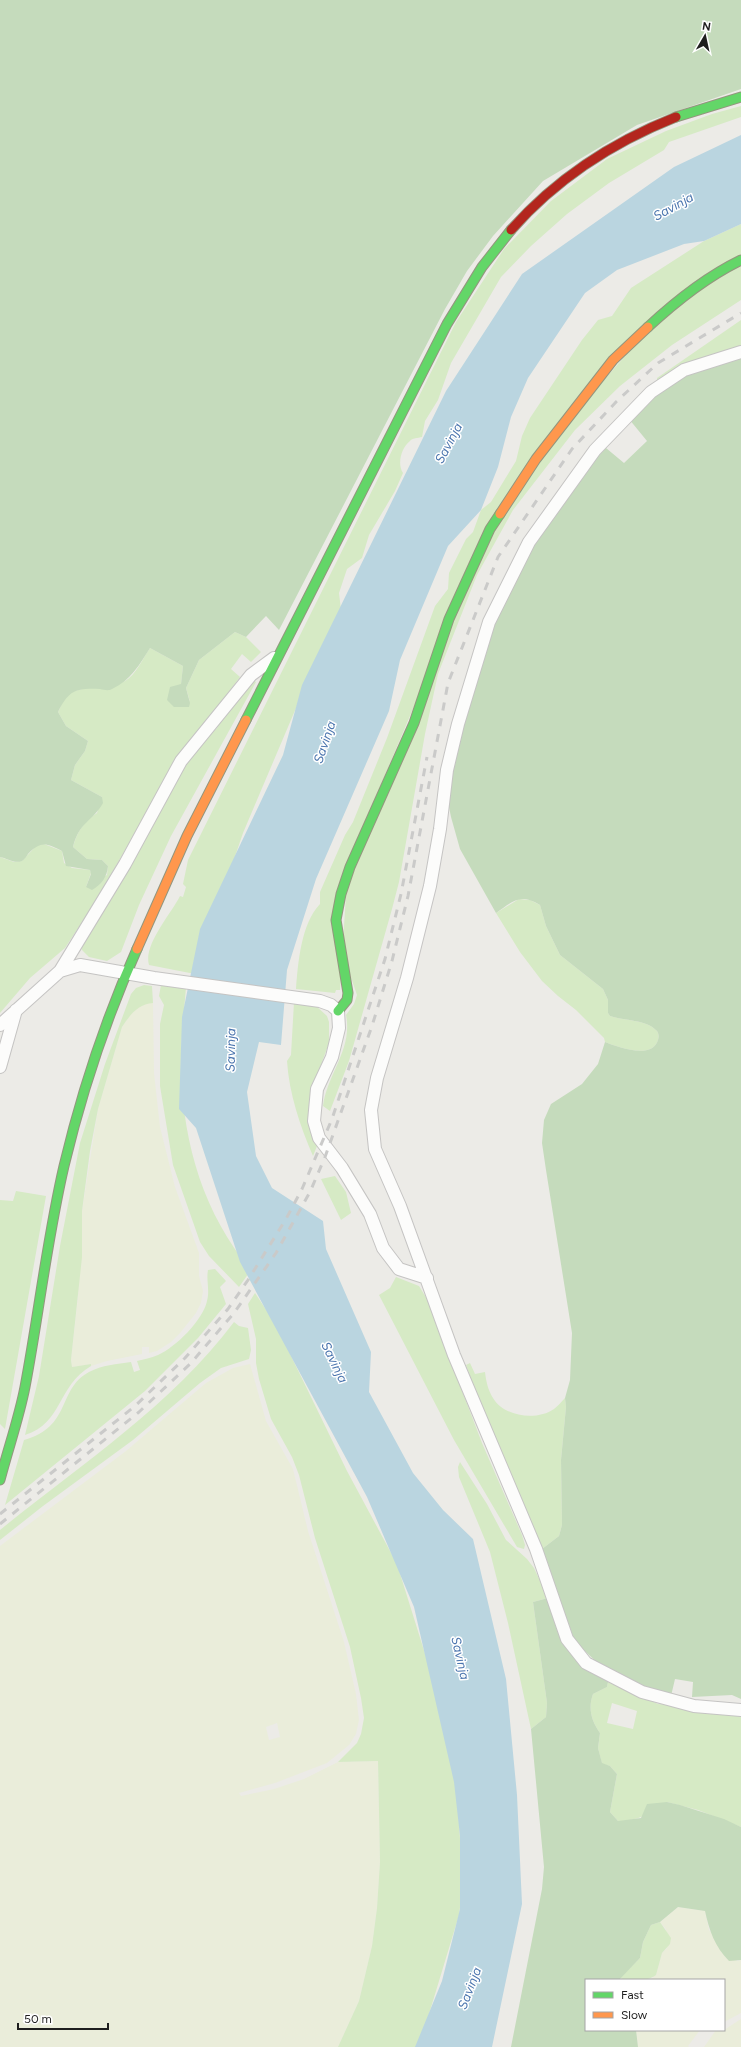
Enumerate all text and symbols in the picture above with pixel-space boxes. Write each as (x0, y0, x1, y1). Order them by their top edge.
north arrow (685, 16, 725, 56)
text: N (701, 20, 712, 34)
water label: Savinja (651, 189, 696, 224)
water label: Savinja (432, 420, 465, 466)
water label: Savinja (310, 719, 339, 765)
water label: Savinja (223, 1028, 238, 1072)
water label: Savinja (318, 1339, 351, 1385)
water label: Savinja (448, 1635, 473, 1681)
water label: Savinja (455, 1965, 484, 2011)
legend (585, 1979, 725, 2031)
text: Fast (621, 1988, 644, 2002)
scale bar (18, 2005, 108, 2031)
text: Slow (621, 2008, 648, 2022)
text: 50 m (24, 2012, 52, 2026)

